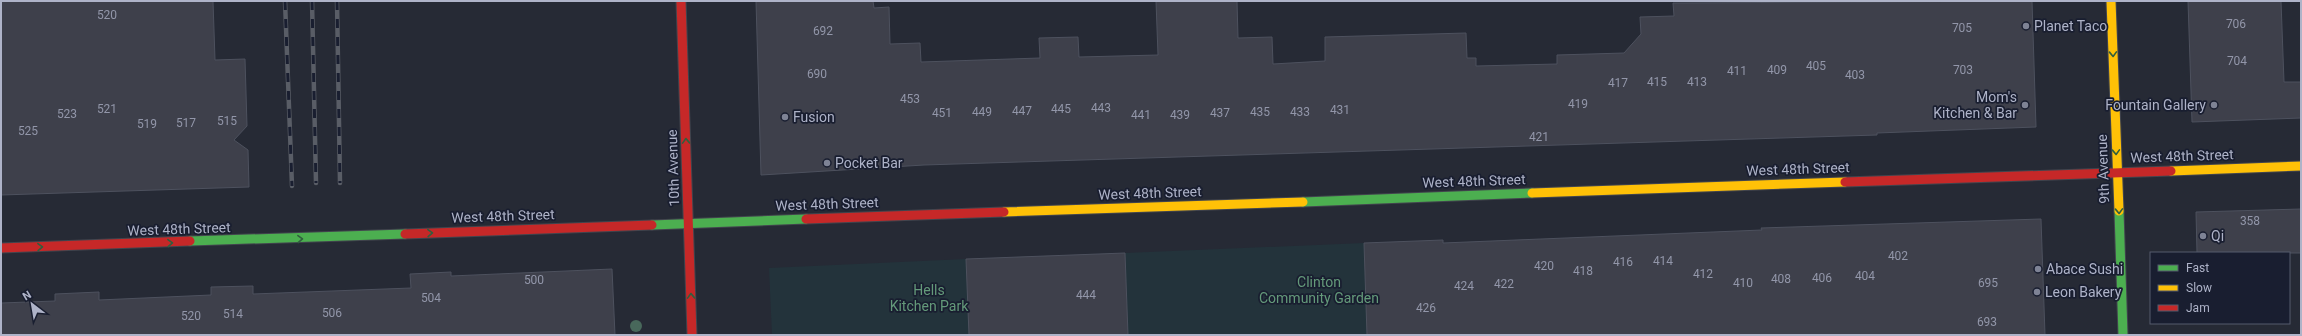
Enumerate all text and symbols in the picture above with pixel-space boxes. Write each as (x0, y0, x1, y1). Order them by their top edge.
house number: 520 (97, 8, 117, 22)
house number: 706 (2226, 17, 2246, 31)
place label: Planet Taco (2034, 18, 2107, 34)
house number: 705 (1952, 21, 1972, 35)
marker: Planet Taco (2021, 21, 2031, 31)
house number: 692 (813, 24, 833, 38)
one-way arrow (2109, 51, 2117, 57)
house number: 704 (2227, 54, 2247, 68)
house number: 405 (1806, 59, 1826, 73)
house number: 409 (1767, 63, 1787, 77)
house number: 703 (1953, 63, 1973, 77)
house number: 411 (1727, 64, 1747, 78)
house number: 690 (807, 67, 827, 81)
house number: 403 (1845, 68, 1865, 82)
house number: 415 (1647, 75, 1667, 89)
house number: 413 (1687, 75, 1707, 89)
house number: 417 (1608, 76, 1628, 90)
place label: Mom's Kitchen & Bar (1933, 89, 2017, 121)
house number: 453 (900, 92, 920, 106)
house number: 419 (1568, 97, 1588, 111)
place label: Fountain Gallery (2105, 97, 2206, 113)
marker: Mom's Kitchen & Bar (2020, 100, 2030, 110)
marker: Fountain Gallery (2209, 100, 2219, 110)
house number: 443 (1091, 101, 1111, 115)
house number: 521 (97, 102, 117, 116)
house number: 445 (1051, 102, 1071, 116)
house number: 431 (1330, 103, 1350, 117)
house number: 447 (1012, 104, 1032, 118)
house number: 449 (972, 105, 992, 119)
house number: 435 (1250, 105, 1270, 119)
house number: 433 (1290, 105, 1310, 119)
house number: 451 (932, 106, 952, 120)
house number: 437 (1210, 106, 1230, 120)
house number: 523 (57, 107, 77, 121)
house number: 441 (1131, 108, 1151, 122)
house number: 439 (1170, 108, 1190, 122)
place label: Fusion (793, 109, 835, 125)
marker: Fusion (780, 112, 790, 122)
house number: 515 (217, 114, 237, 128)
house number: 517 (176, 116, 196, 130)
house number: 519 (137, 117, 157, 131)
house number: 525 (18, 124, 38, 138)
street label: 10th Avenue (664, 129, 682, 207)
house number: 421 (1529, 130, 1549, 144)
street label: 9th Avenue (2094, 134, 2112, 204)
one-way arrow (682, 138, 690, 144)
street label: West 48th Street (2130, 146, 2234, 166)
one-way arrow (2112, 149, 2121, 155)
place label: Pocket Bar (835, 155, 903, 171)
marker: Pocket Bar (822, 158, 832, 168)
street label: West 48th Street (1746, 159, 1850, 179)
street label: West 48th Street (1422, 171, 1526, 191)
street label: West 48th Street (1098, 183, 1202, 203)
street label: West 48th Street (775, 194, 879, 214)
street label: West 48th Street (451, 206, 555, 226)
one-way arrow (2114, 208, 2123, 214)
house number: 358 (2240, 214, 2260, 228)
street label: West 48th Street (127, 219, 231, 239)
place label: Qi (2211, 228, 2224, 244)
one-way arrow (427, 229, 433, 237)
marker: Qi (2198, 231, 2208, 241)
one-way arrow (297, 234, 303, 243)
one-way arrow (167, 239, 173, 247)
one-way arrow (37, 243, 43, 251)
house number: 402 (1888, 249, 1908, 263)
legend (2150, 252, 2290, 324)
house number: 414 (1653, 254, 1673, 268)
house number: 416 (1613, 255, 1633, 269)
house number: 420 (1534, 259, 1554, 273)
place label: Abace Sushi (2046, 261, 2123, 277)
text: Fast (2186, 261, 2209, 275)
house number: 418 (1573, 264, 1593, 278)
marker: Abace Sushi (2033, 264, 2043, 274)
house number: 412 (1693, 267, 1713, 281)
house number: 404 (1855, 269, 1875, 283)
house number: 406 (1812, 271, 1832, 285)
house number: 408 (1771, 272, 1791, 286)
house number: 500 (524, 273, 544, 287)
park label: Clinton Community Garden (1259, 274, 1379, 306)
house number: 410 (1733, 276, 1753, 290)
house number: 695 (1978, 276, 1998, 290)
house number: 422 (1494, 277, 1514, 291)
house number: 424 (1454, 279, 1474, 293)
text: Slow (2186, 281, 2212, 295)
park label: Hells Kitchen Park (890, 282, 969, 314)
north arrow (12, 284, 52, 324)
place label: Leon Bakery (2045, 284, 2122, 300)
marker: Leon Bakery (2032, 287, 2042, 297)
text: N (20, 288, 34, 303)
house number: 444 (1076, 288, 1096, 302)
house number: 504 (421, 291, 441, 305)
one-way arrow (686, 293, 695, 299)
house number: 426 (1416, 301, 1436, 315)
text: Jam (2186, 301, 2210, 315)
house number: 506 (322, 306, 342, 320)
house number: 514 (223, 307, 243, 321)
house number: 520 (181, 309, 201, 323)
house number: 693 (1977, 315, 1997, 329)

